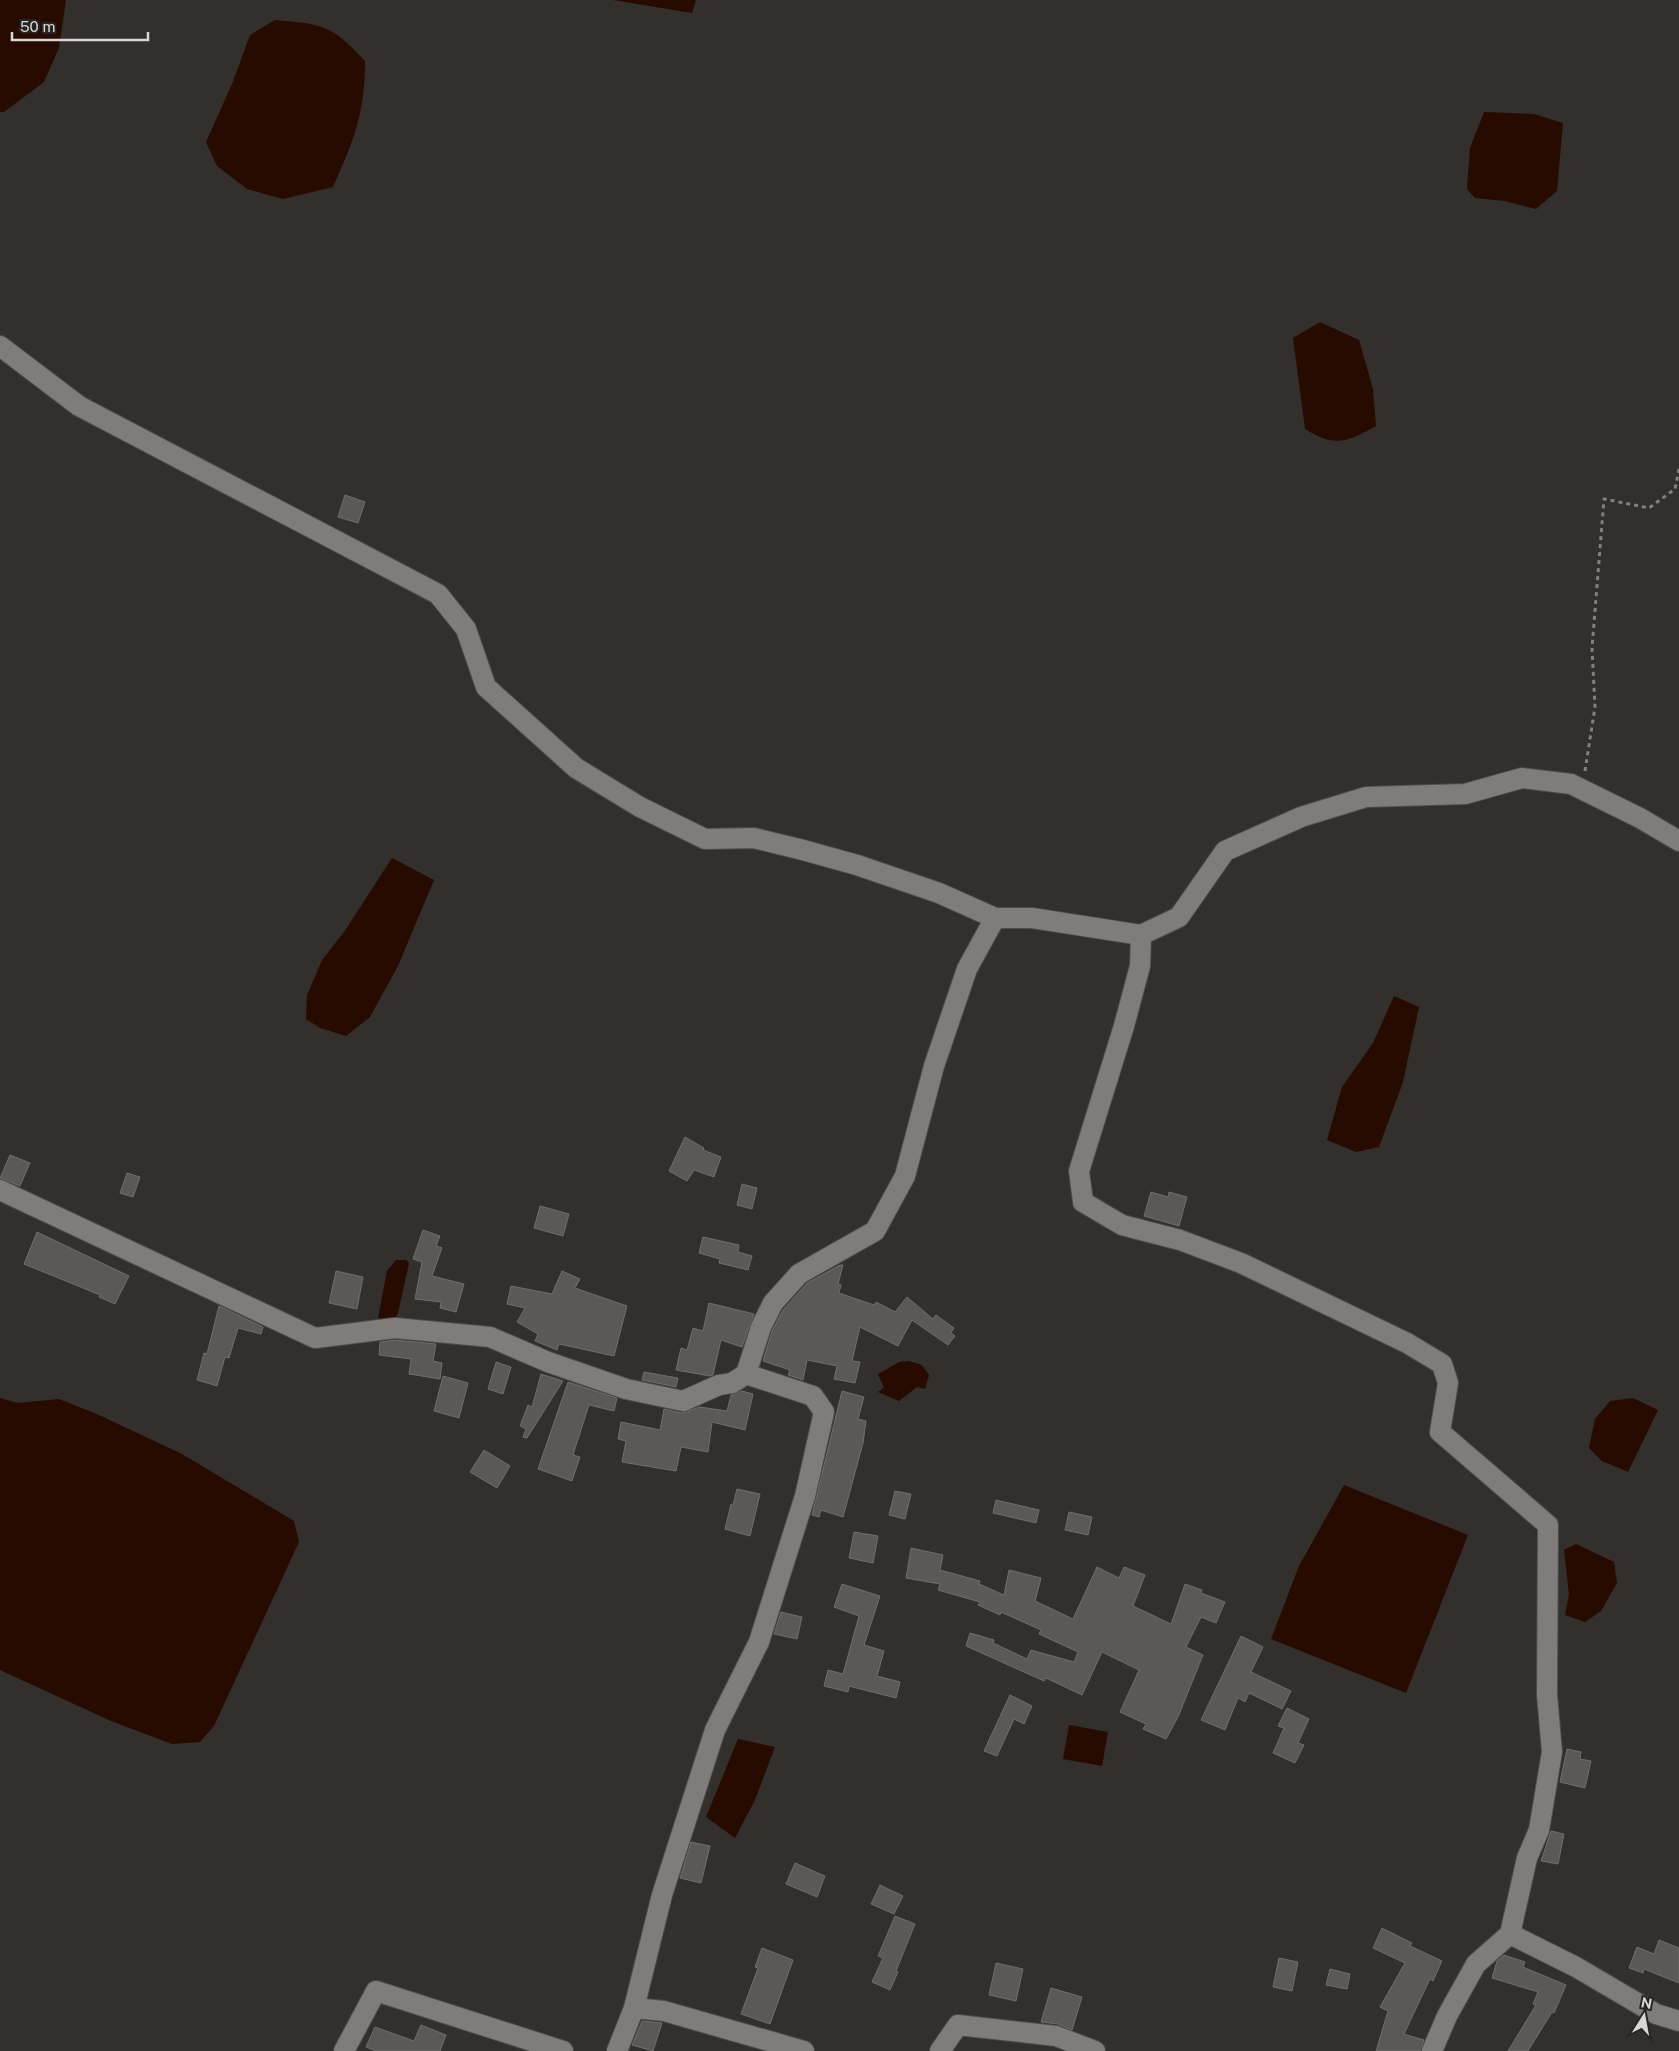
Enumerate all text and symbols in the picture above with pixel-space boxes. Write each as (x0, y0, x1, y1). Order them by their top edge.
scale bar (12, 10, 149, 42)
text: 50 m (20, 18, 55, 35)
north arrow (1619, 1991, 1669, 2041)
text: N (1640, 1994, 1653, 2012)

